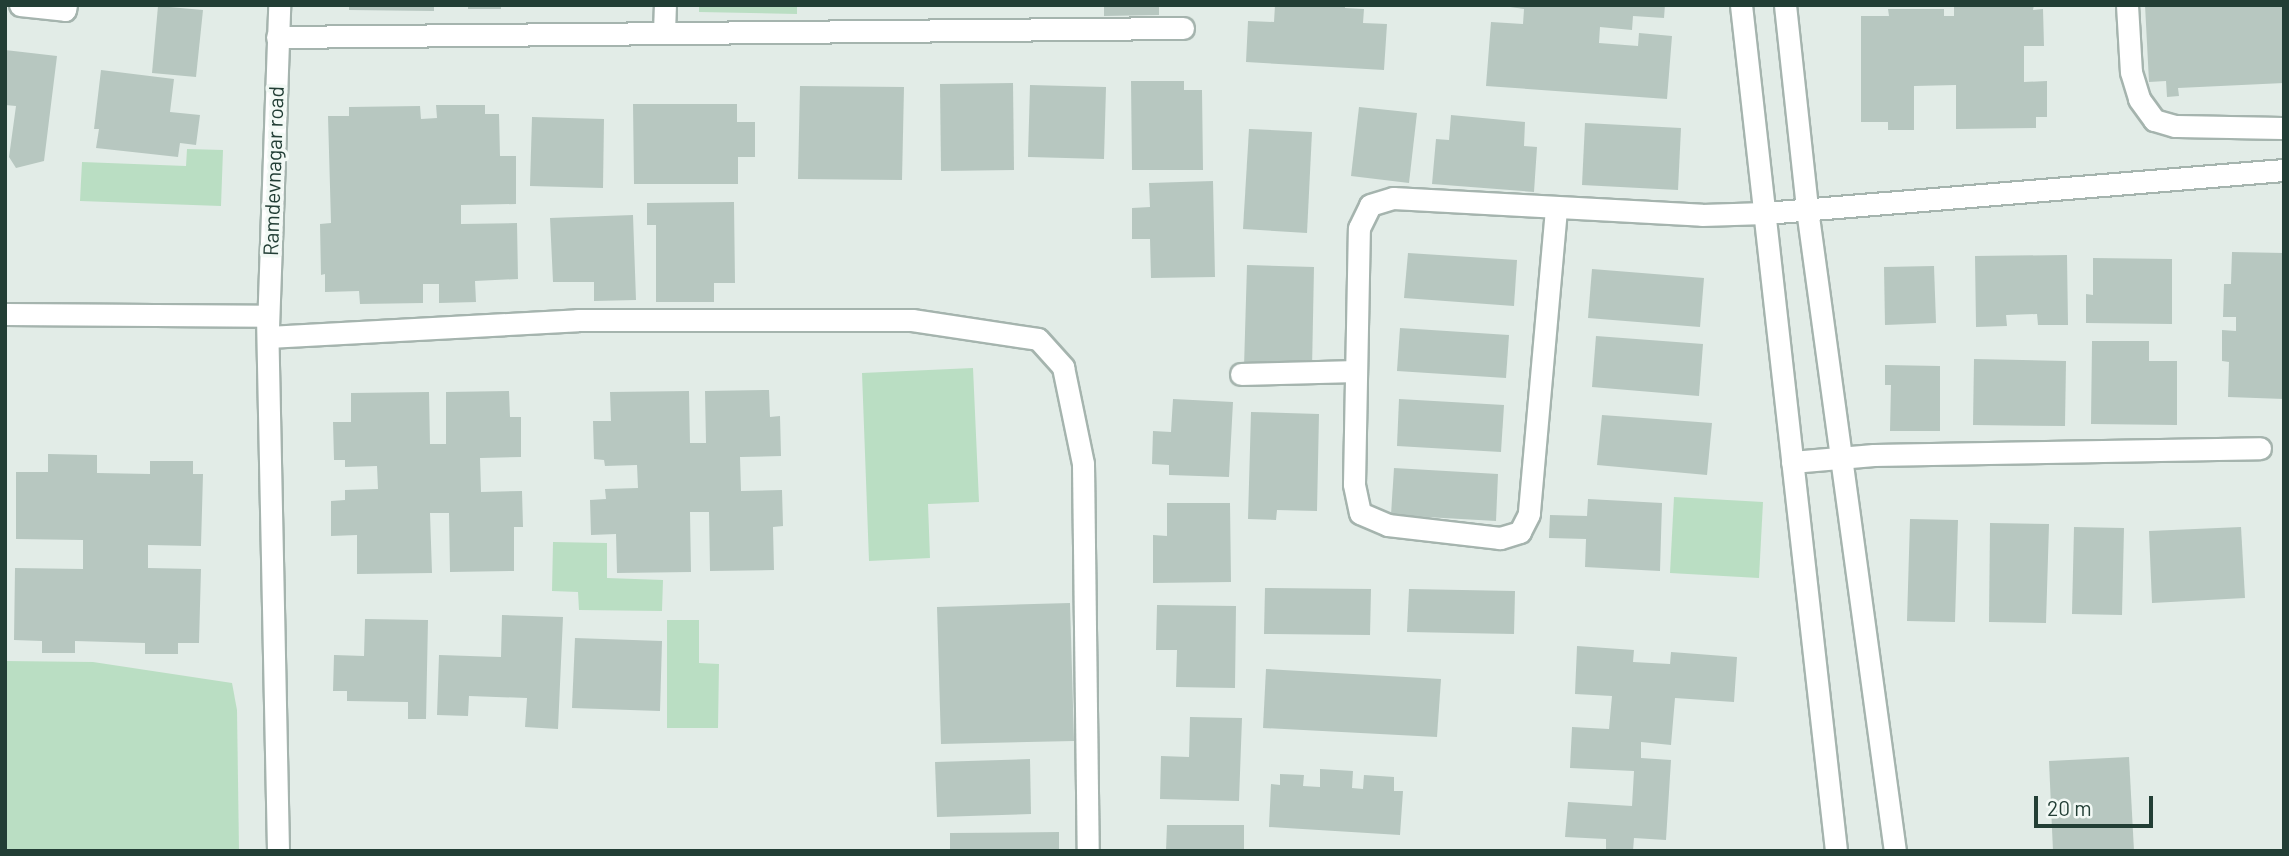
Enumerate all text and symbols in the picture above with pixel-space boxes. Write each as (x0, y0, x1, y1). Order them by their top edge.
street label: Ramdevnagar road (257, 86, 289, 256)
scale bar (2037, 782, 2156, 826)
text: 20 m (2047, 795, 2092, 820)

